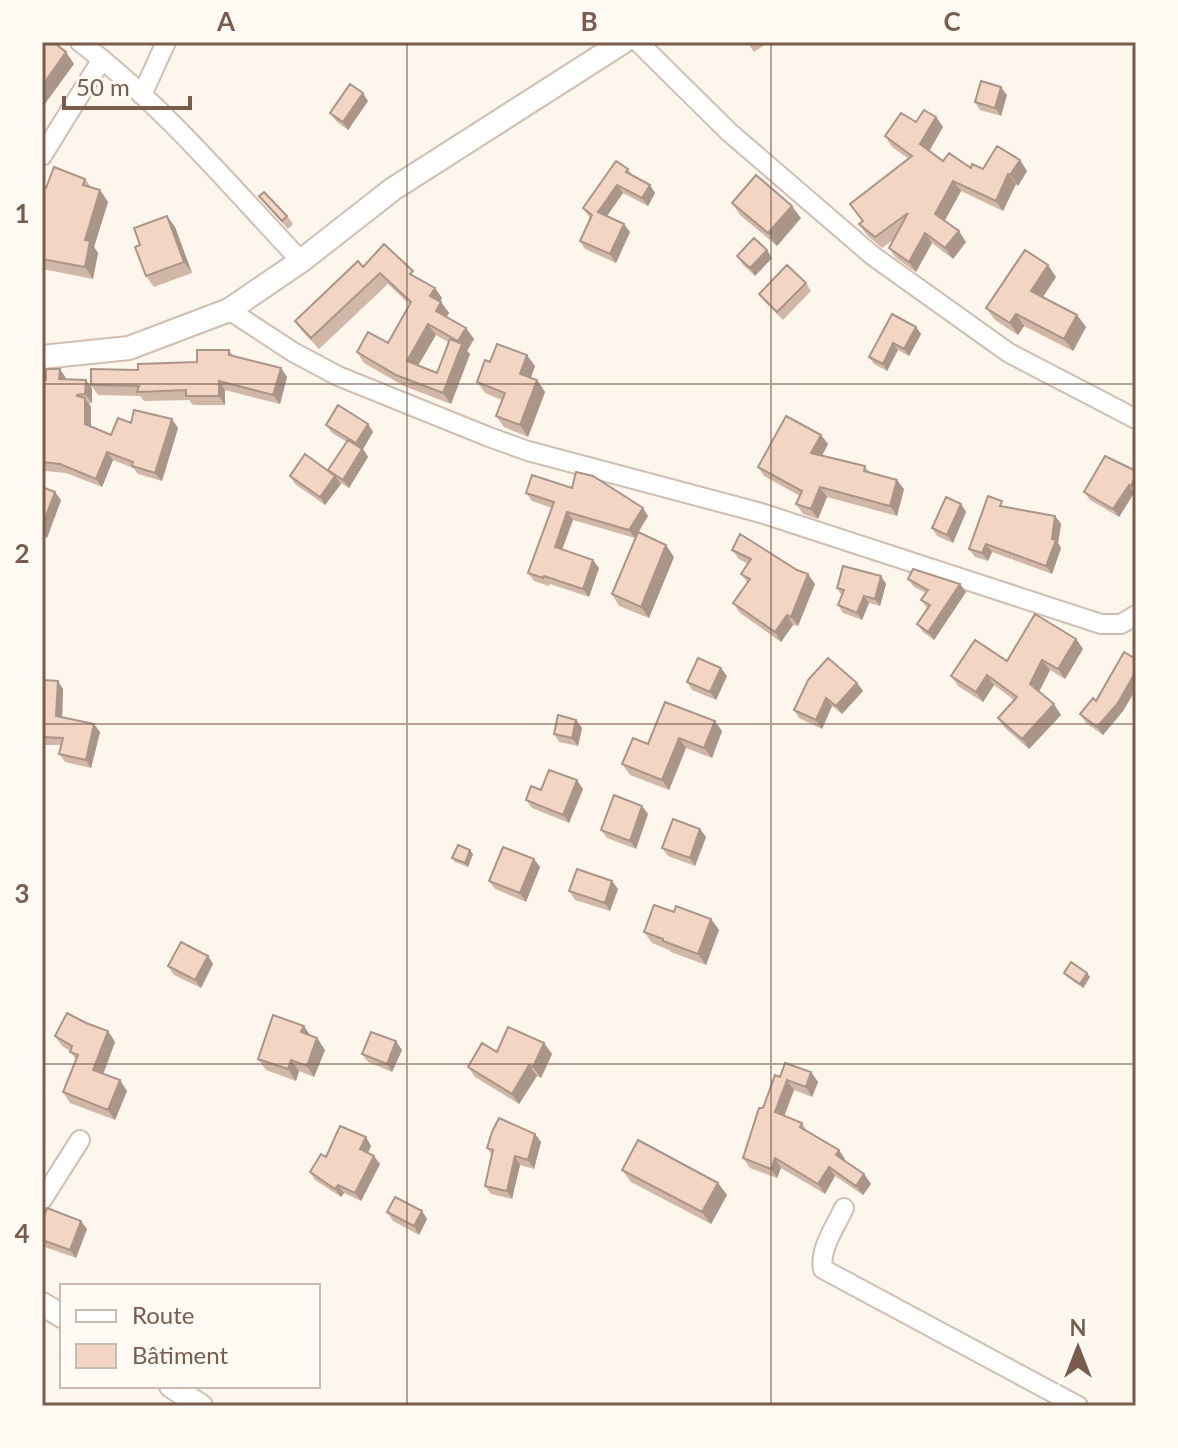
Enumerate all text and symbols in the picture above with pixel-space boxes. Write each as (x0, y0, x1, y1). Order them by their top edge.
text: A (216, 5, 236, 37)
text: B (580, 5, 598, 37)
text: C (943, 5, 961, 37)
scale bar (64, 60, 190, 110)
text: 50 m (76, 72, 130, 101)
text: 1 (14, 197, 30, 229)
text: 2 (14, 537, 30, 569)
text: 3 (14, 877, 30, 909)
text: 4 (14, 1217, 30, 1249)
legend (60, 1284, 320, 1388)
text: Route (132, 1300, 194, 1329)
north arrow (1038, 1308, 1118, 1388)
text: N (1070, 1314, 1086, 1341)
text: Bâtiment (132, 1340, 229, 1369)

